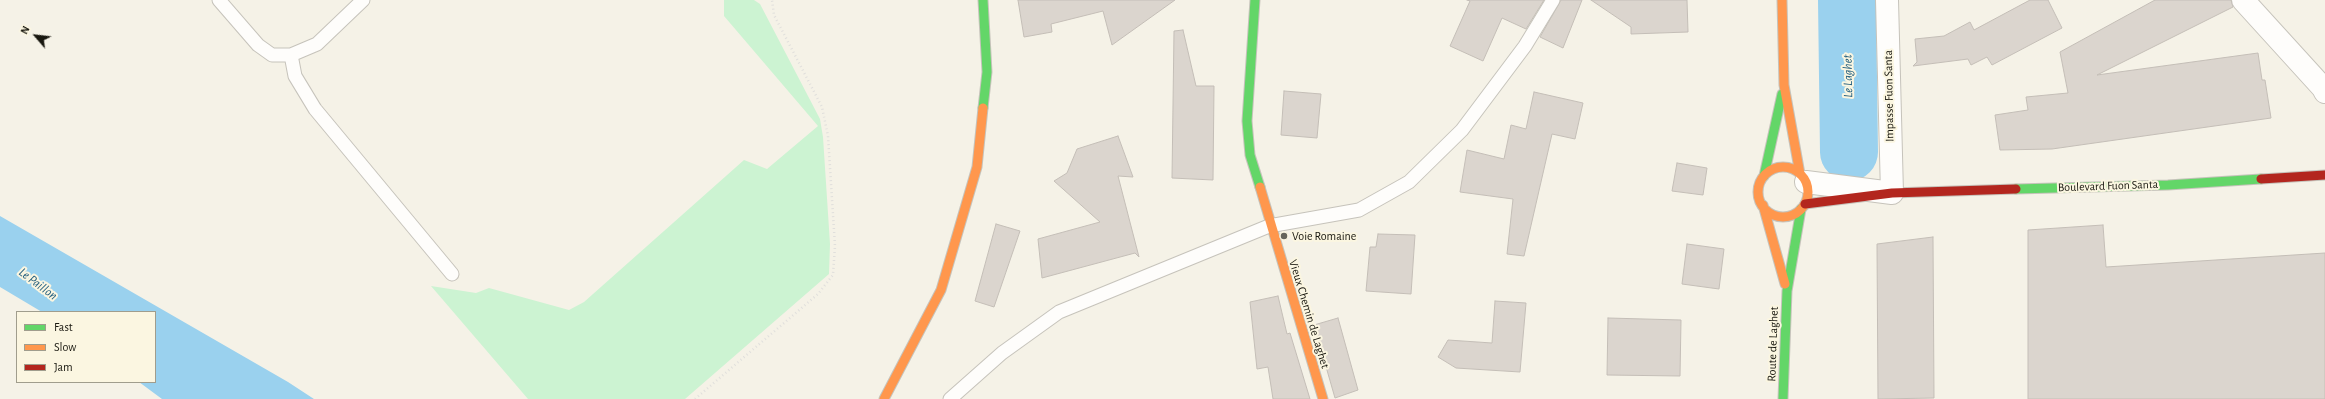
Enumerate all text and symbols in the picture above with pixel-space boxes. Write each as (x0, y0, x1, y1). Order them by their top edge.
north arrow (16, 16, 56, 56)
text: N (18, 24, 32, 36)
street label: Impasse Fuon Santa (1881, 50, 1897, 142)
water label: Le Laghet (1840, 54, 1856, 98)
street label: Boulevard Fuon Santa (2058, 177, 2158, 195)
place label: Voie Romaine (1292, 229, 1356, 243)
marker: Voie Romaine (1279, 231, 1289, 241)
street label: Vieux Chemin de Laghet (1286, 258, 1332, 370)
water label: Le Paillon (16, 264, 60, 304)
street label: Route de Laghet (1764, 306, 1782, 382)
legend (16, 311, 156, 383)
text: Fast (54, 321, 73, 333)
text: Slow (54, 341, 76, 353)
text: Jam (54, 361, 73, 373)

